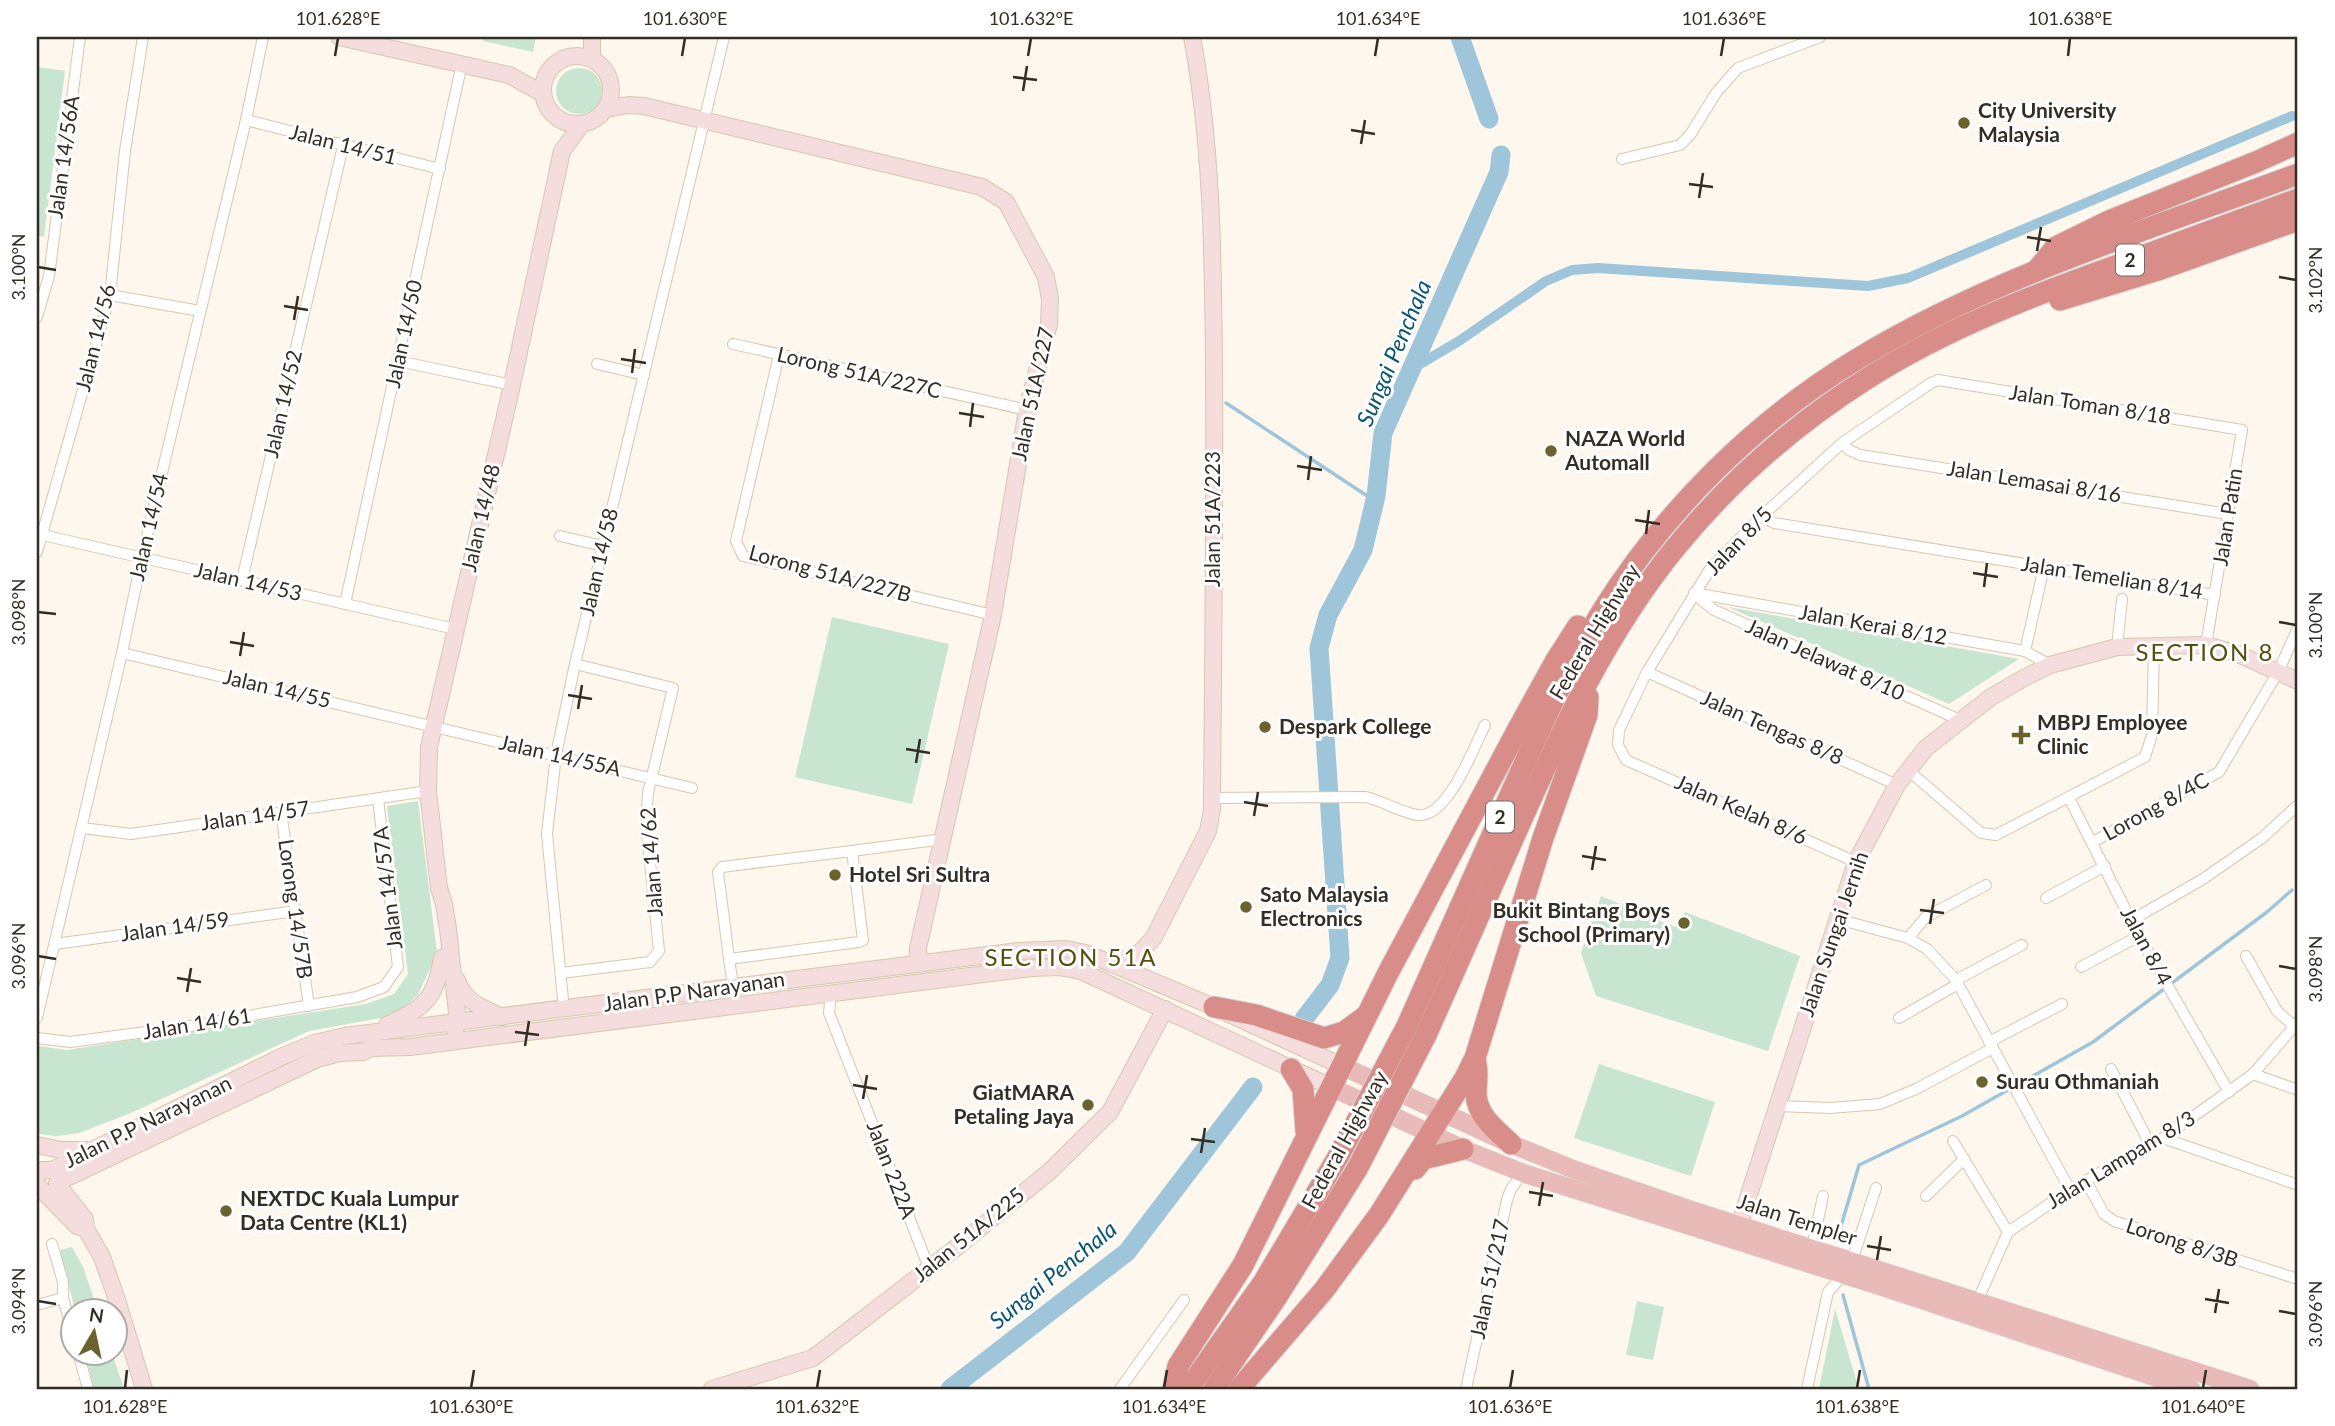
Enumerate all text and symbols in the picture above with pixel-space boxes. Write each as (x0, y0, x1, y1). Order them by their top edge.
text: 101.628°E (296, 7, 380, 29)
text: 101.630°E (643, 7, 727, 29)
text: 101.632°E (989, 7, 1073, 29)
text: 101.634°E (1336, 7, 1420, 29)
text: 101.636°E (1682, 7, 1766, 29)
text: 101.638°E (2028, 7, 2112, 29)
street label: Jalan 14/56A (42, 93, 84, 220)
place label: City University Malaysia (1978, 97, 2117, 146)
marker: City University Malaysia (1956, 115, 1972, 131)
street label: Jalan 14/51 (287, 118, 400, 169)
text: 3.100°N (7, 233, 29, 301)
road number: 2 (2116, 244, 2144, 276)
text: 3.102°N (2304, 246, 2326, 314)
water label: Sungai Penchala (1350, 275, 1436, 430)
street label: Jalan 14/50 (379, 277, 426, 390)
street label: Jalan 14/56 (69, 281, 120, 394)
street label: Jalan 51A/227 (1005, 325, 1058, 463)
street label: Lorong 51A/227C (775, 340, 944, 403)
street label: Jalan 14/52 (257, 347, 306, 460)
street label: Jalan Toman 8/18 (2008, 378, 2173, 429)
place label: NAZA World Automall (1564, 425, 1685, 474)
marker: NAZA World Automall (1543, 443, 1559, 459)
street label: Jalan 51A/223 (1199, 451, 1224, 587)
street label: Jalan Lemasai 8/16 (1945, 454, 2123, 507)
street label: Jalan 14/48 (455, 461, 504, 574)
street label: Jalan Patin (2206, 466, 2247, 567)
street label: Jalan 14/54 (123, 470, 172, 583)
street label: Jalan 8/5 (1699, 501, 1777, 579)
street label: Jalan 14/58 (573, 505, 622, 618)
street label: Lorong 51A/227B (746, 539, 914, 606)
street label: Jalan Temelian 8/14 (2020, 550, 2205, 603)
street label: Jalan 14/53 (192, 556, 305, 605)
street label: Federal Highway (1543, 559, 1644, 704)
text: 3.098°N (7, 578, 29, 646)
text: 3.100°N (2304, 591, 2326, 659)
street label: Jalan Kerai 8/12 (1797, 598, 1949, 649)
street label: Jalan Jelawat 8/10 (1742, 612, 1909, 705)
district label: SECTION 8 (2135, 637, 2275, 666)
street label: Jalan 14/55 (221, 663, 334, 712)
street label: Jalan Tengas 8/8 (1698, 684, 1848, 769)
place label: MBPJ Employee Clinic (2037, 709, 2188, 758)
place label: Despark College (1279, 713, 1432, 738)
marker: Despark College (1257, 719, 1273, 735)
marker: MBPJ Employee Clinic (2011, 725, 2031, 745)
street label: Jalan 14/55A (497, 728, 624, 781)
street label: Lorong 8/4C (2098, 766, 2212, 845)
street label: Jalan Kelah 8/6 (1672, 768, 1812, 849)
street label: Jalan 14/57 (199, 795, 311, 835)
road number: 2 (1486, 802, 1514, 832)
street label: Jalan 14/62 (634, 807, 667, 918)
street label: Jalan 14/57A (366, 824, 406, 951)
street label: Lorong 14/57B (274, 837, 319, 980)
street label: Jalan Sungai Jernih (1793, 848, 1873, 1019)
place label: Hotel Sri Sultra (849, 861, 990, 886)
marker: Hotel Sri Sultra (827, 867, 843, 883)
place label: Sato Malaysia Electronics (1260, 881, 1389, 930)
place label: Bukit Bintang Boys School (Primary) (1492, 897, 1670, 946)
marker: Sato Malaysia Electronics (1238, 899, 1254, 915)
street label: Jalan 8/4 (2116, 902, 2178, 989)
street label: Jalan 14/59 (119, 906, 231, 946)
marker: Bukit Bintang Boys School (Primary) (1676, 915, 1692, 931)
text: 3.096°N (7, 922, 29, 990)
text: 3.098°N (2304, 935, 2326, 1003)
district label: SECTION 51A (984, 942, 1158, 971)
street label: Jalan P.P Narayanan (601, 965, 786, 1016)
street label: Jalan 14/61 (141, 1002, 253, 1043)
street label: Federal Highway (1295, 1066, 1392, 1213)
place label: Surau Othmaniah (1996, 1068, 2159, 1093)
street label: Jalan P.P Narayanan (60, 1069, 235, 1172)
marker: Surau Othmaniah (1974, 1074, 1990, 1090)
place label: GiatMARA Petaling Jaya (953, 1079, 1074, 1128)
marker: GiatMARA Petaling Jaya (1080, 1097, 1096, 1113)
street label: Jalan Lampam 8/3 (2042, 1105, 2199, 1213)
street label: Jalan 222A (862, 1117, 923, 1222)
street label: Jalan 51A/225 (907, 1181, 1029, 1286)
place label: NEXTDC Kuala Lumpur Data Centre (KL1) (240, 1185, 459, 1234)
street label: Jalan Templer (1734, 1187, 1861, 1250)
marker: NEXTDC Kuala Lumpur Data Centre (KL1) (218, 1203, 234, 1219)
street label: Lorong 8/3B (2123, 1212, 2242, 1271)
water label: Sungai Penchala (983, 1214, 1122, 1334)
street label: Jalan 51/217 (1464, 1217, 1513, 1341)
text: 3.094°N (7, 1267, 29, 1335)
text: 3.096°N (2304, 1280, 2326, 1348)
north arrow (60, 1296, 130, 1366)
text: N (88, 1302, 106, 1327)
text: 101.628°E (83, 1395, 167, 1417)
text: 101.630°E (429, 1395, 513, 1417)
text: 101.632°E (775, 1395, 859, 1417)
text: 101.634°E (1122, 1395, 1206, 1417)
text: 101.636°E (1468, 1395, 1552, 1417)
text: 101.638°E (1815, 1395, 1899, 1417)
text: 101.640°E (2161, 1395, 2245, 1417)

